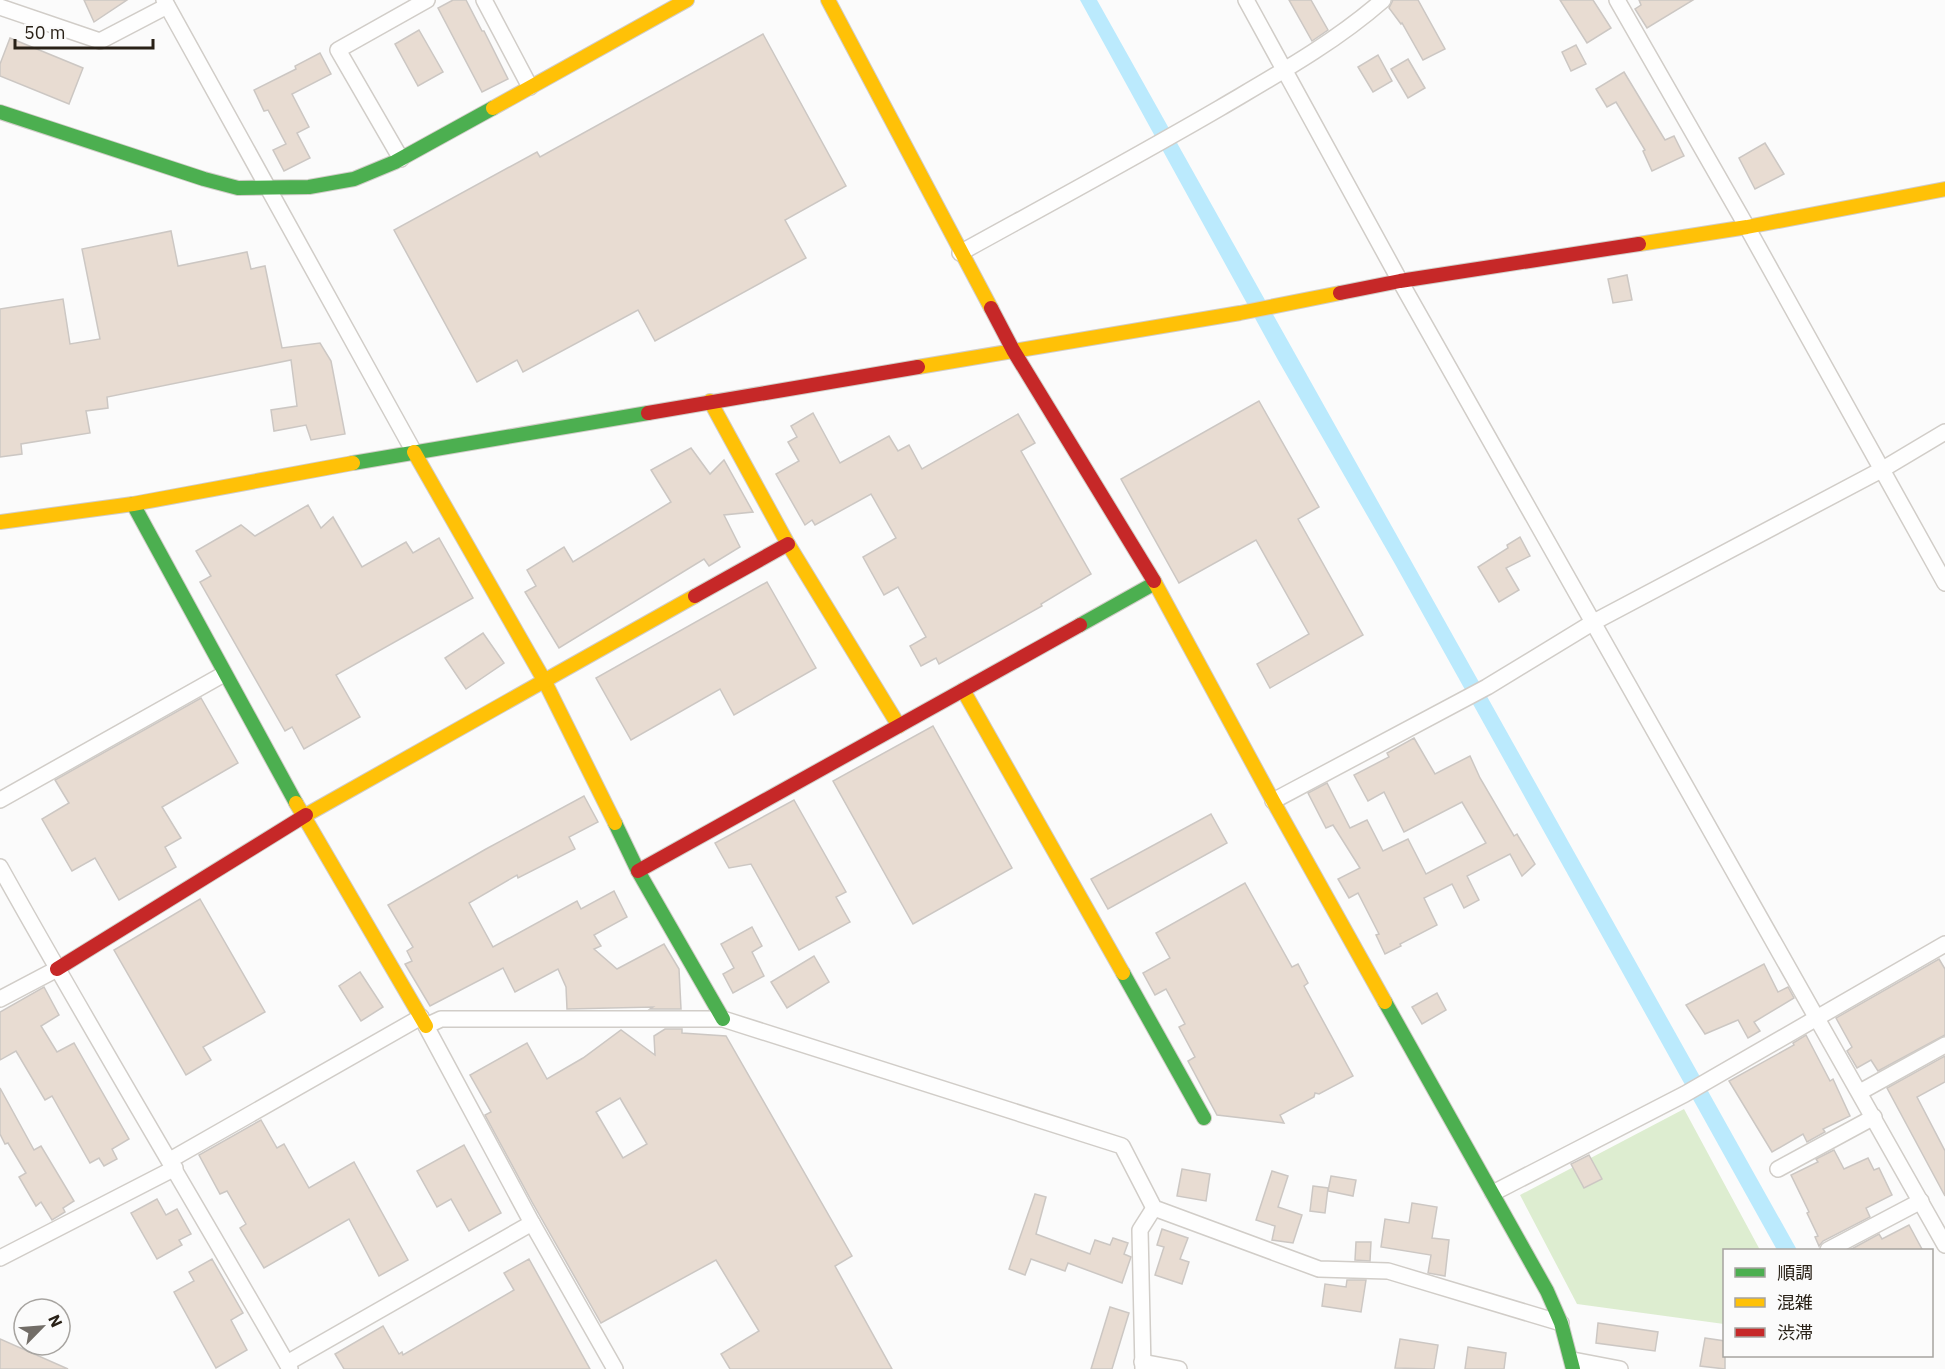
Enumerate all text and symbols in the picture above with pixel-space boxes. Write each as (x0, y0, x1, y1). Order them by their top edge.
scale bar (15, 12, 153, 50)
text: 50 m (24, 21, 66, 44)
legend (1723, 1249, 1933, 1357)
text: 順調 (1777, 1261, 1813, 1284)
text: 混雑 (1777, 1291, 1813, 1314)
north arrow (12, 1297, 72, 1357)
text: N (44, 1311, 67, 1330)
text: 渋滞 (1777, 1321, 1813, 1344)

